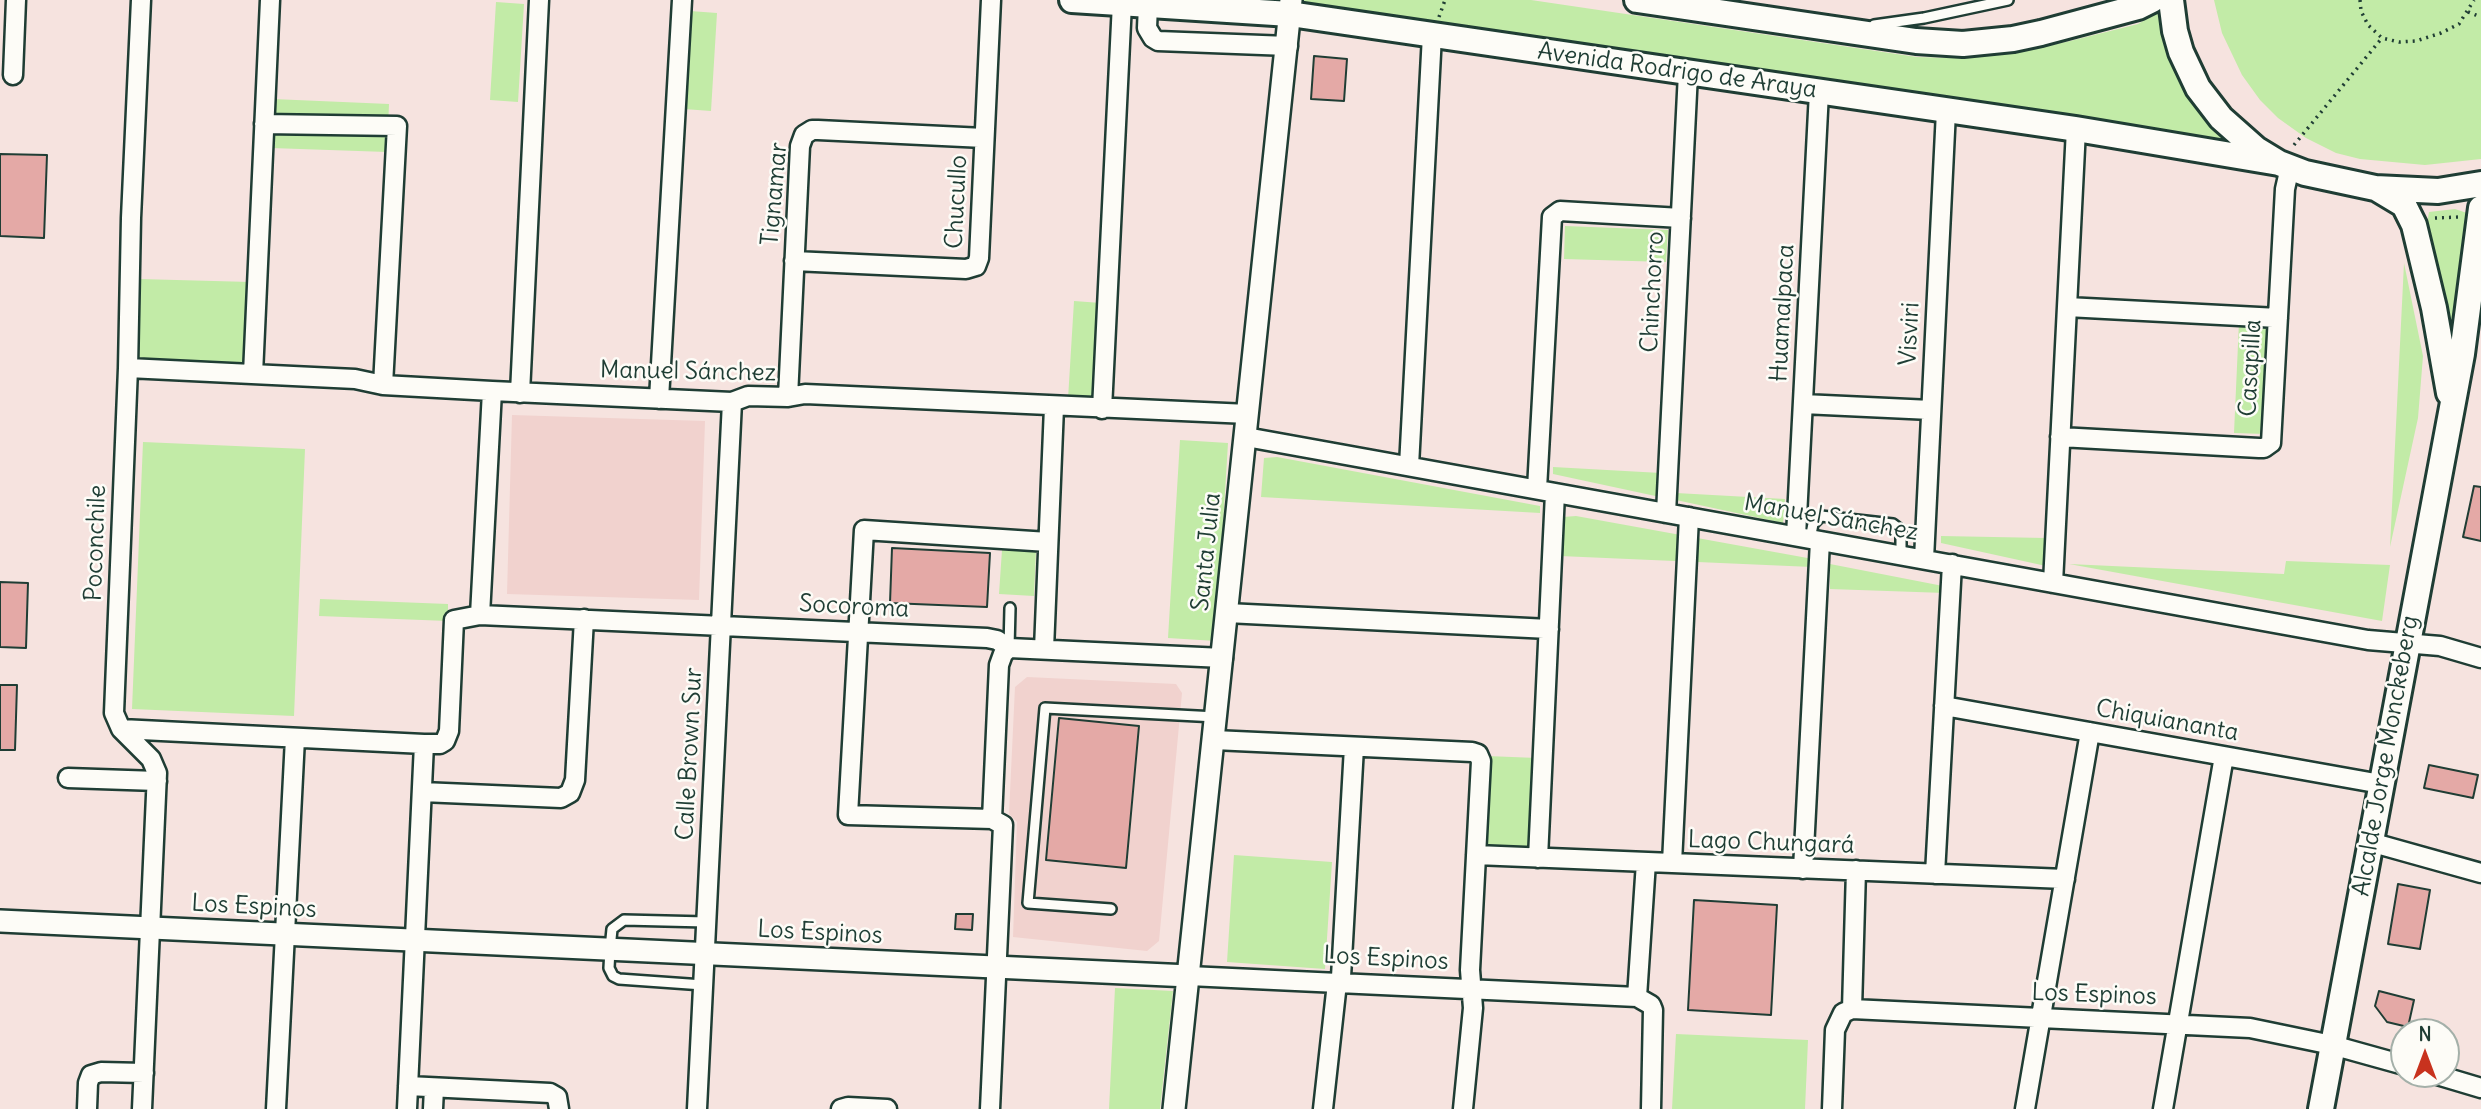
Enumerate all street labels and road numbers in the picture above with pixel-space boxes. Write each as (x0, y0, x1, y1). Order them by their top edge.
street label: Avenida Rodrigo de Araya (1536, 37, 1818, 105)
street label: Tignamar (756, 141, 794, 247)
street label: Chucullo (940, 154, 974, 250)
street label: Chinchorro (1635, 231, 1671, 353)
street label: Huamalpaca (1765, 243, 1801, 383)
street label: Visviri (1894, 302, 1926, 366)
street label: Casapilla (2234, 319, 2268, 417)
street label: Manuel Sánchez (600, 356, 776, 388)
street label: Poconchile (80, 484, 112, 602)
street label: Manuel Sánchez (1742, 489, 1920, 547)
street label: Santa Julia (1186, 491, 1228, 613)
street label: Socoroma (798, 590, 910, 624)
street label: Alcalde Jorge Monckeberg (2347, 613, 2425, 899)
street label: Calle Brown Sur (671, 667, 709, 841)
street label: Chiquiananta (2093, 694, 2241, 748)
street label: Lago Chungará (1687, 826, 1855, 860)
street label: Los Espinos (191, 889, 317, 925)
street label: Los Espinos (757, 915, 883, 951)
street label: Los Espinos (1323, 941, 1449, 977)
street label: Los Espinos (2031, 978, 2157, 1012)

